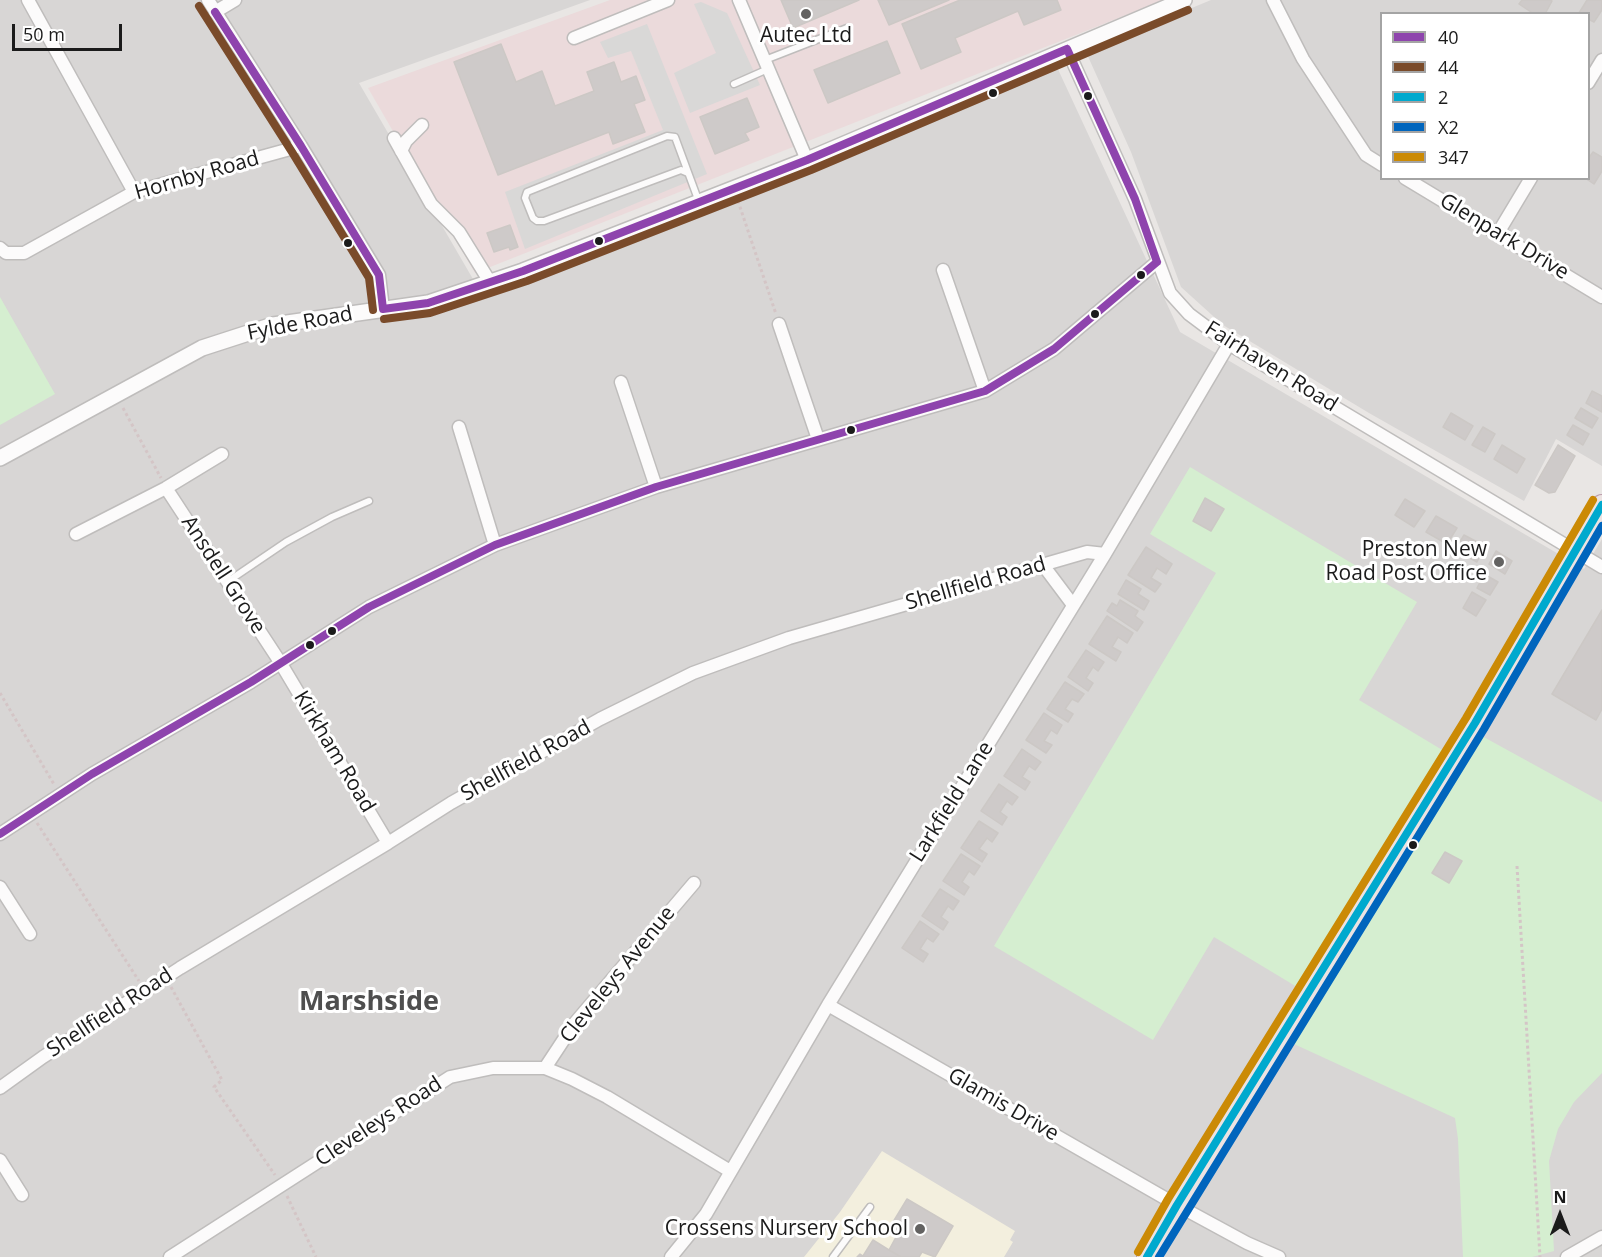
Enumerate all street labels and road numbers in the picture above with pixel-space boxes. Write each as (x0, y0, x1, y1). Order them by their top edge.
street label: Hornby Road (132, 146, 262, 206)
street label: Glenpark Drive (1435, 189, 1573, 285)
street label: Fylde Road (245, 301, 355, 347)
street label: Fairhaven Road (1200, 316, 1342, 418)
street label: Ansdell Grove (175, 511, 271, 639)
street label: Shellfield Road (903, 552, 1049, 616)
street label: Kirkham Road (288, 687, 380, 817)
street label: Shellfield Road (457, 715, 595, 807)
street label: Larkfield Lane (905, 737, 999, 867)
street label: Cleveleys Avenue (555, 901, 681, 1049)
street label: Shellfield Road (42, 963, 178, 1063)
street label: Glamis Drive (943, 1063, 1063, 1147)
street label: Cleveleys Road (311, 1072, 447, 1172)

